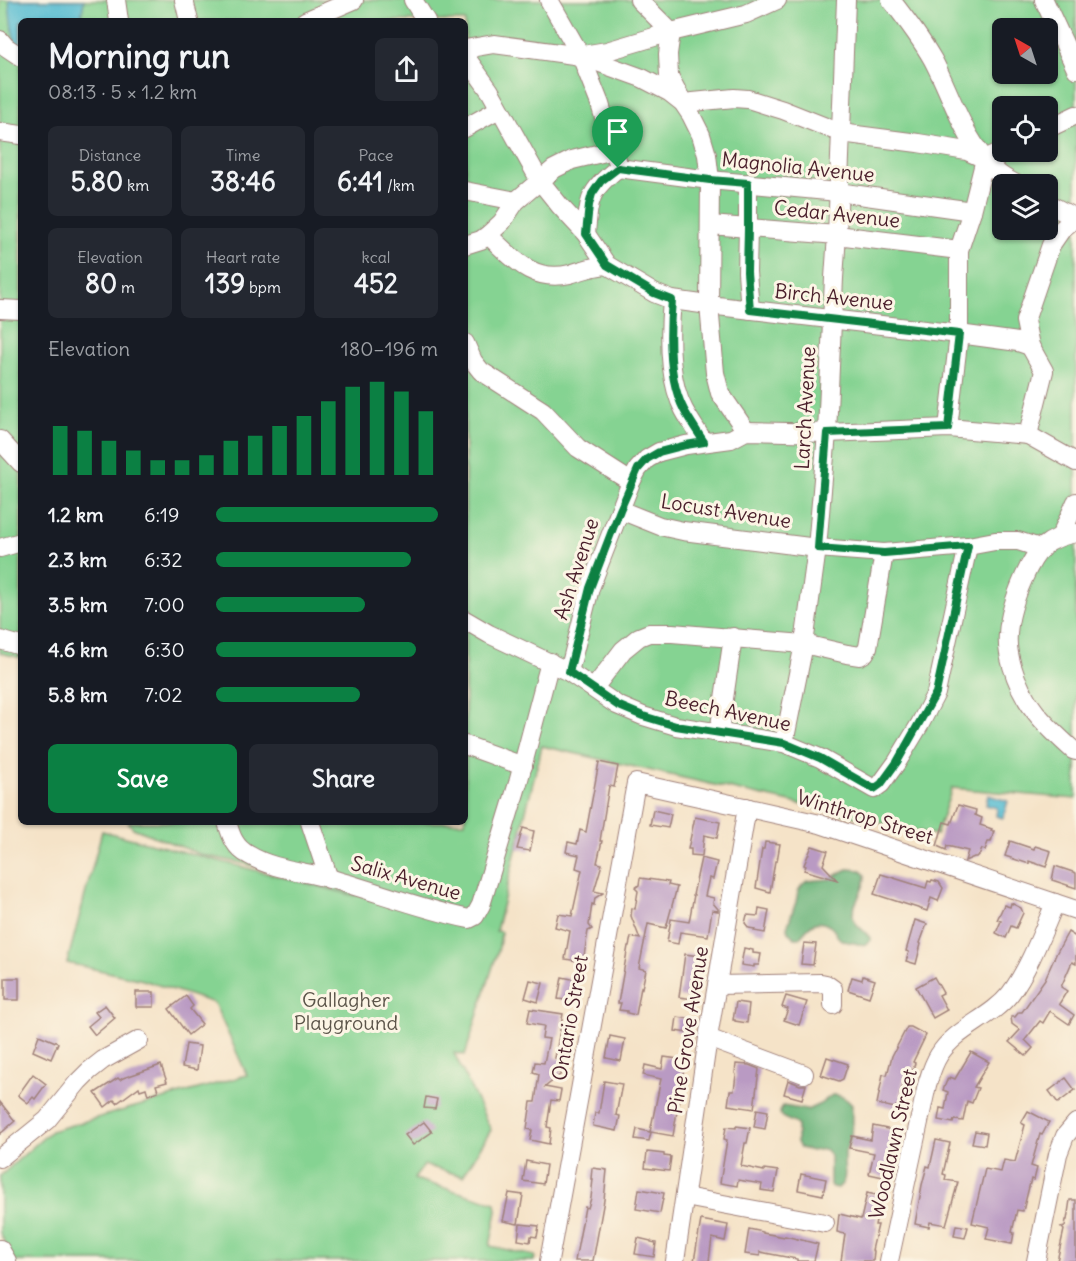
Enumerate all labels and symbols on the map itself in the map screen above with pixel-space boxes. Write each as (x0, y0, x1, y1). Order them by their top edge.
north arrow (992, 18, 1058, 84)
pin (592, 106, 643, 168)
street label: Magnolia Avenue (720, 146, 876, 187)
street label: Cedar Avenue (773, 194, 901, 233)
street label: Birch Avenue (774, 278, 895, 315)
street label: Larch Avenue (789, 346, 820, 470)
street label: Locust Avenue (659, 488, 793, 533)
street label: Ash Avenue (547, 515, 604, 623)
street label: Beech Avenue (663, 685, 793, 736)
street label: Winthrop Street (794, 784, 937, 849)
street label: Salix Avenue (348, 850, 464, 905)
street label: Pine Grove Avenue (662, 944, 713, 1116)
street label: Ontario Street (546, 953, 593, 1083)
park label: Gallagher Playground (294, 987, 399, 1035)
street label: Woodlawn Street (863, 1066, 922, 1221)

